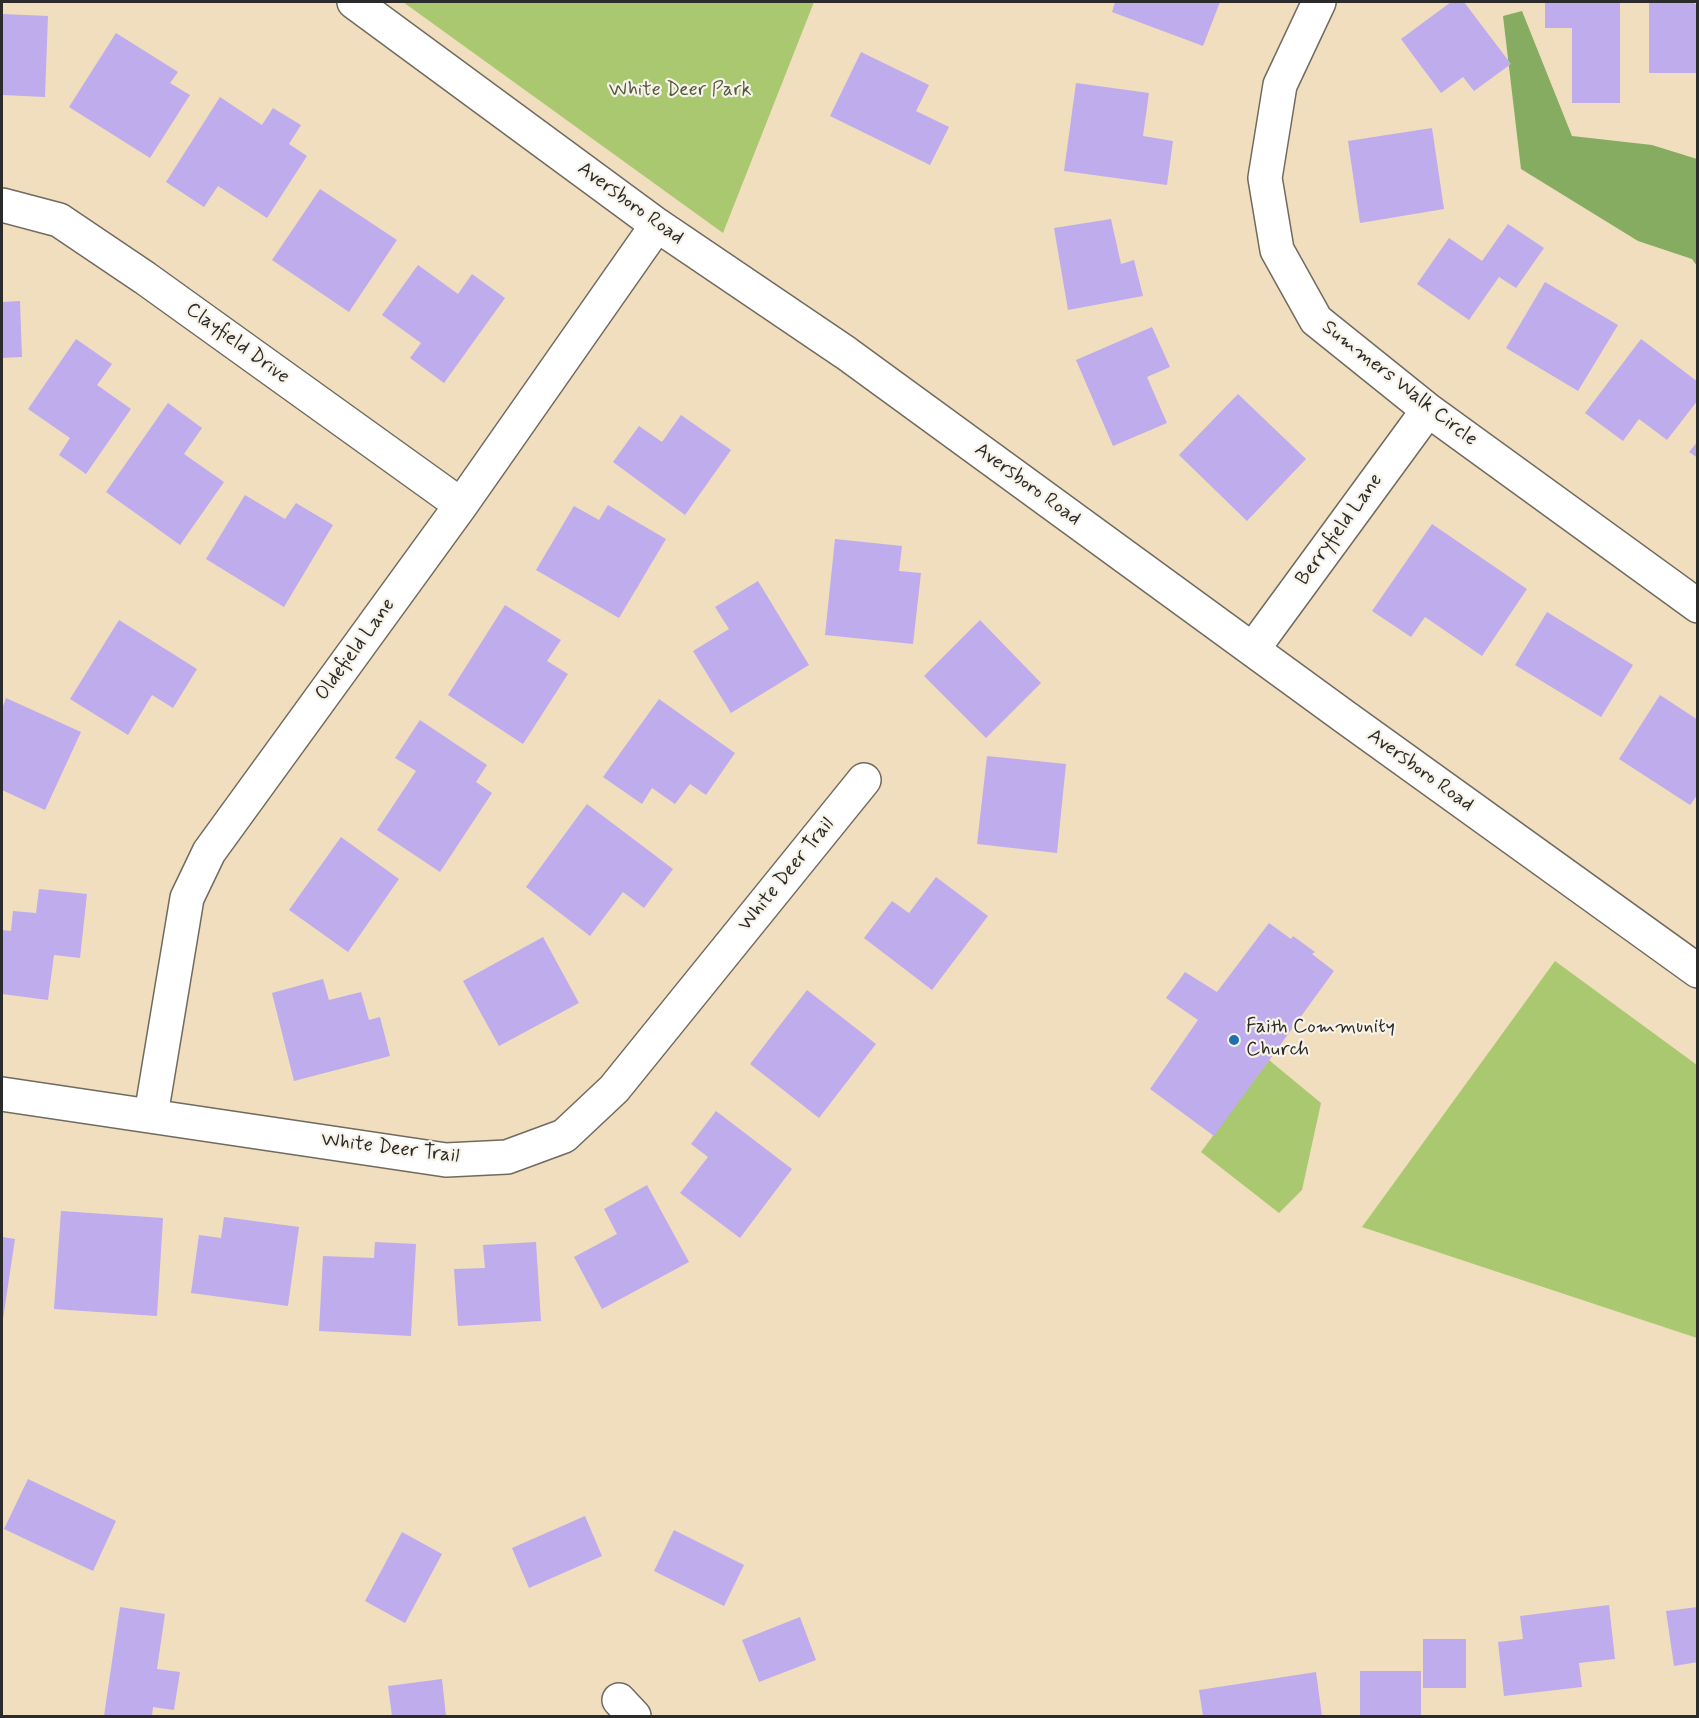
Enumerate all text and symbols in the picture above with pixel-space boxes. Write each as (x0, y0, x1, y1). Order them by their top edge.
park label: White Deer Park (609, 79, 751, 103)
street label: Aversboro Road (572, 157, 688, 251)
street label: Clayfield Drive (180, 298, 294, 390)
street label: Summers Walk Circle (1317, 316, 1481, 452)
street label: Aversboro Road (969, 438, 1085, 532)
street label: Berryfield Lane (1291, 469, 1389, 591)
street label: Oldefield Lane (311, 594, 401, 706)
street label: Aversboro Road (1362, 724, 1478, 818)
street label: White Deer Trail (734, 813, 840, 937)
place label: Faith Community Church (1246, 1016, 1395, 1063)
marker: Faith Community Church (1227, 1033, 1241, 1047)
street label: White Deer Trail (320, 1129, 460, 1169)

